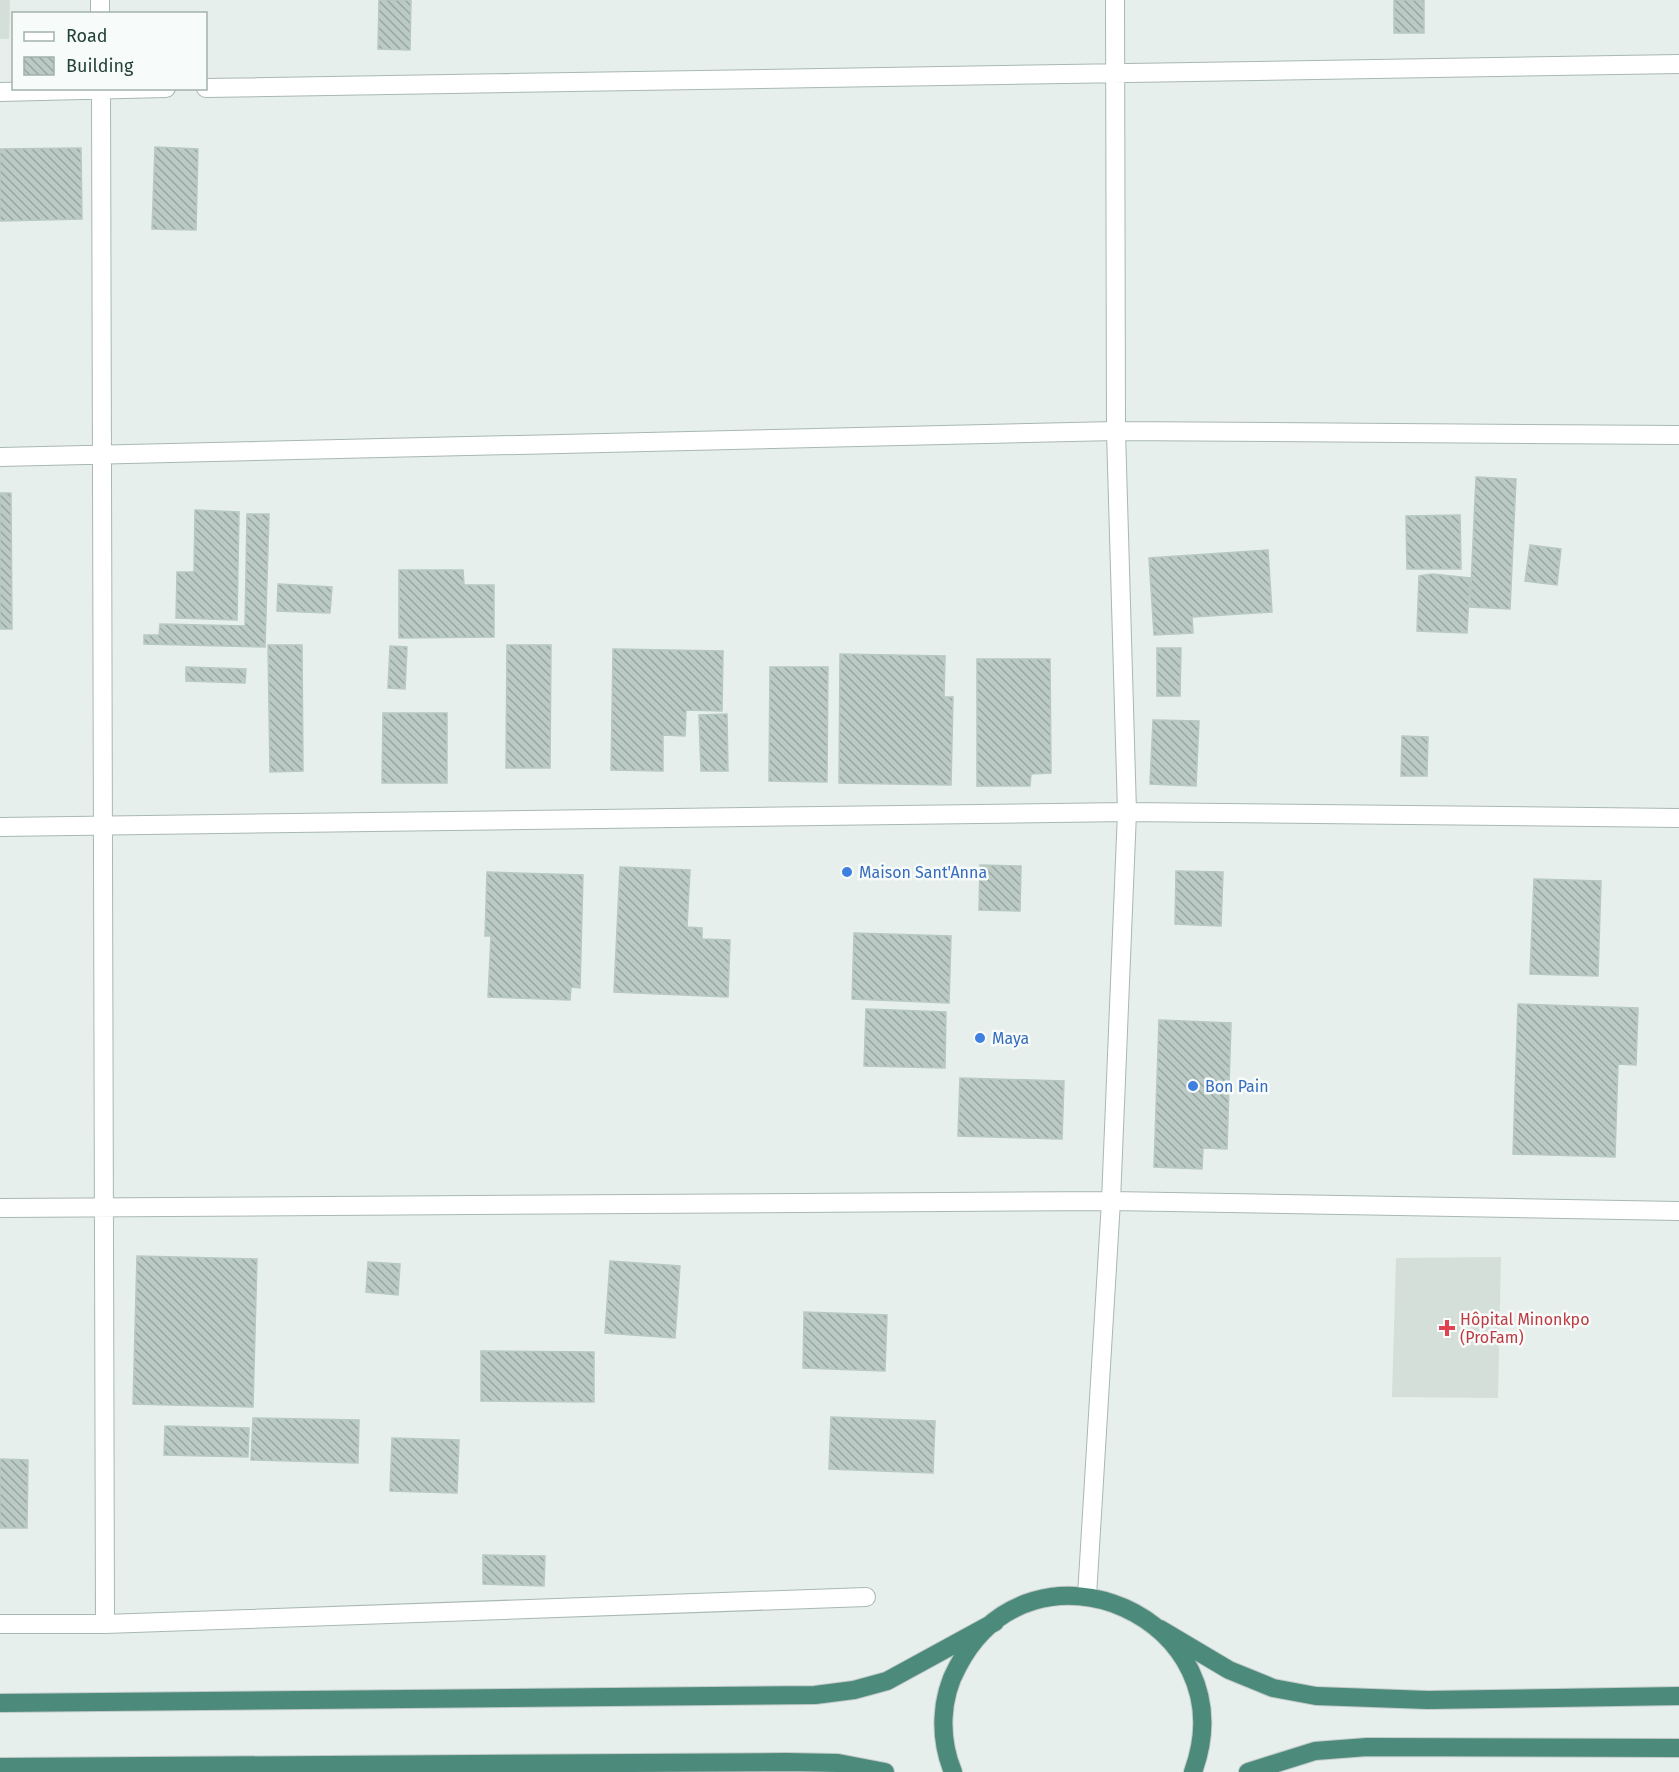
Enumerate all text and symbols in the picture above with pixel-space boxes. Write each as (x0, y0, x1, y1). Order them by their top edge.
legend (12, 12, 207, 90)
text: Road (66, 25, 108, 47)
text: Building (66, 55, 134, 77)
place label: Maison Sant'Anna (859, 863, 987, 882)
marker: Maison Sant'Anna (840, 865, 854, 879)
place label: Maya (992, 1029, 1029, 1048)
marker: Maya (973, 1031, 987, 1045)
place label: Bon Pain (1205, 1077, 1269, 1096)
marker: Bon Pain (1186, 1079, 1200, 1093)
place label: Hôpital Minonkpo (ProFam) (1460, 1310, 1589, 1347)
marker: Hôpital Minonkpo (ProFam) (1438, 1319, 1456, 1337)

